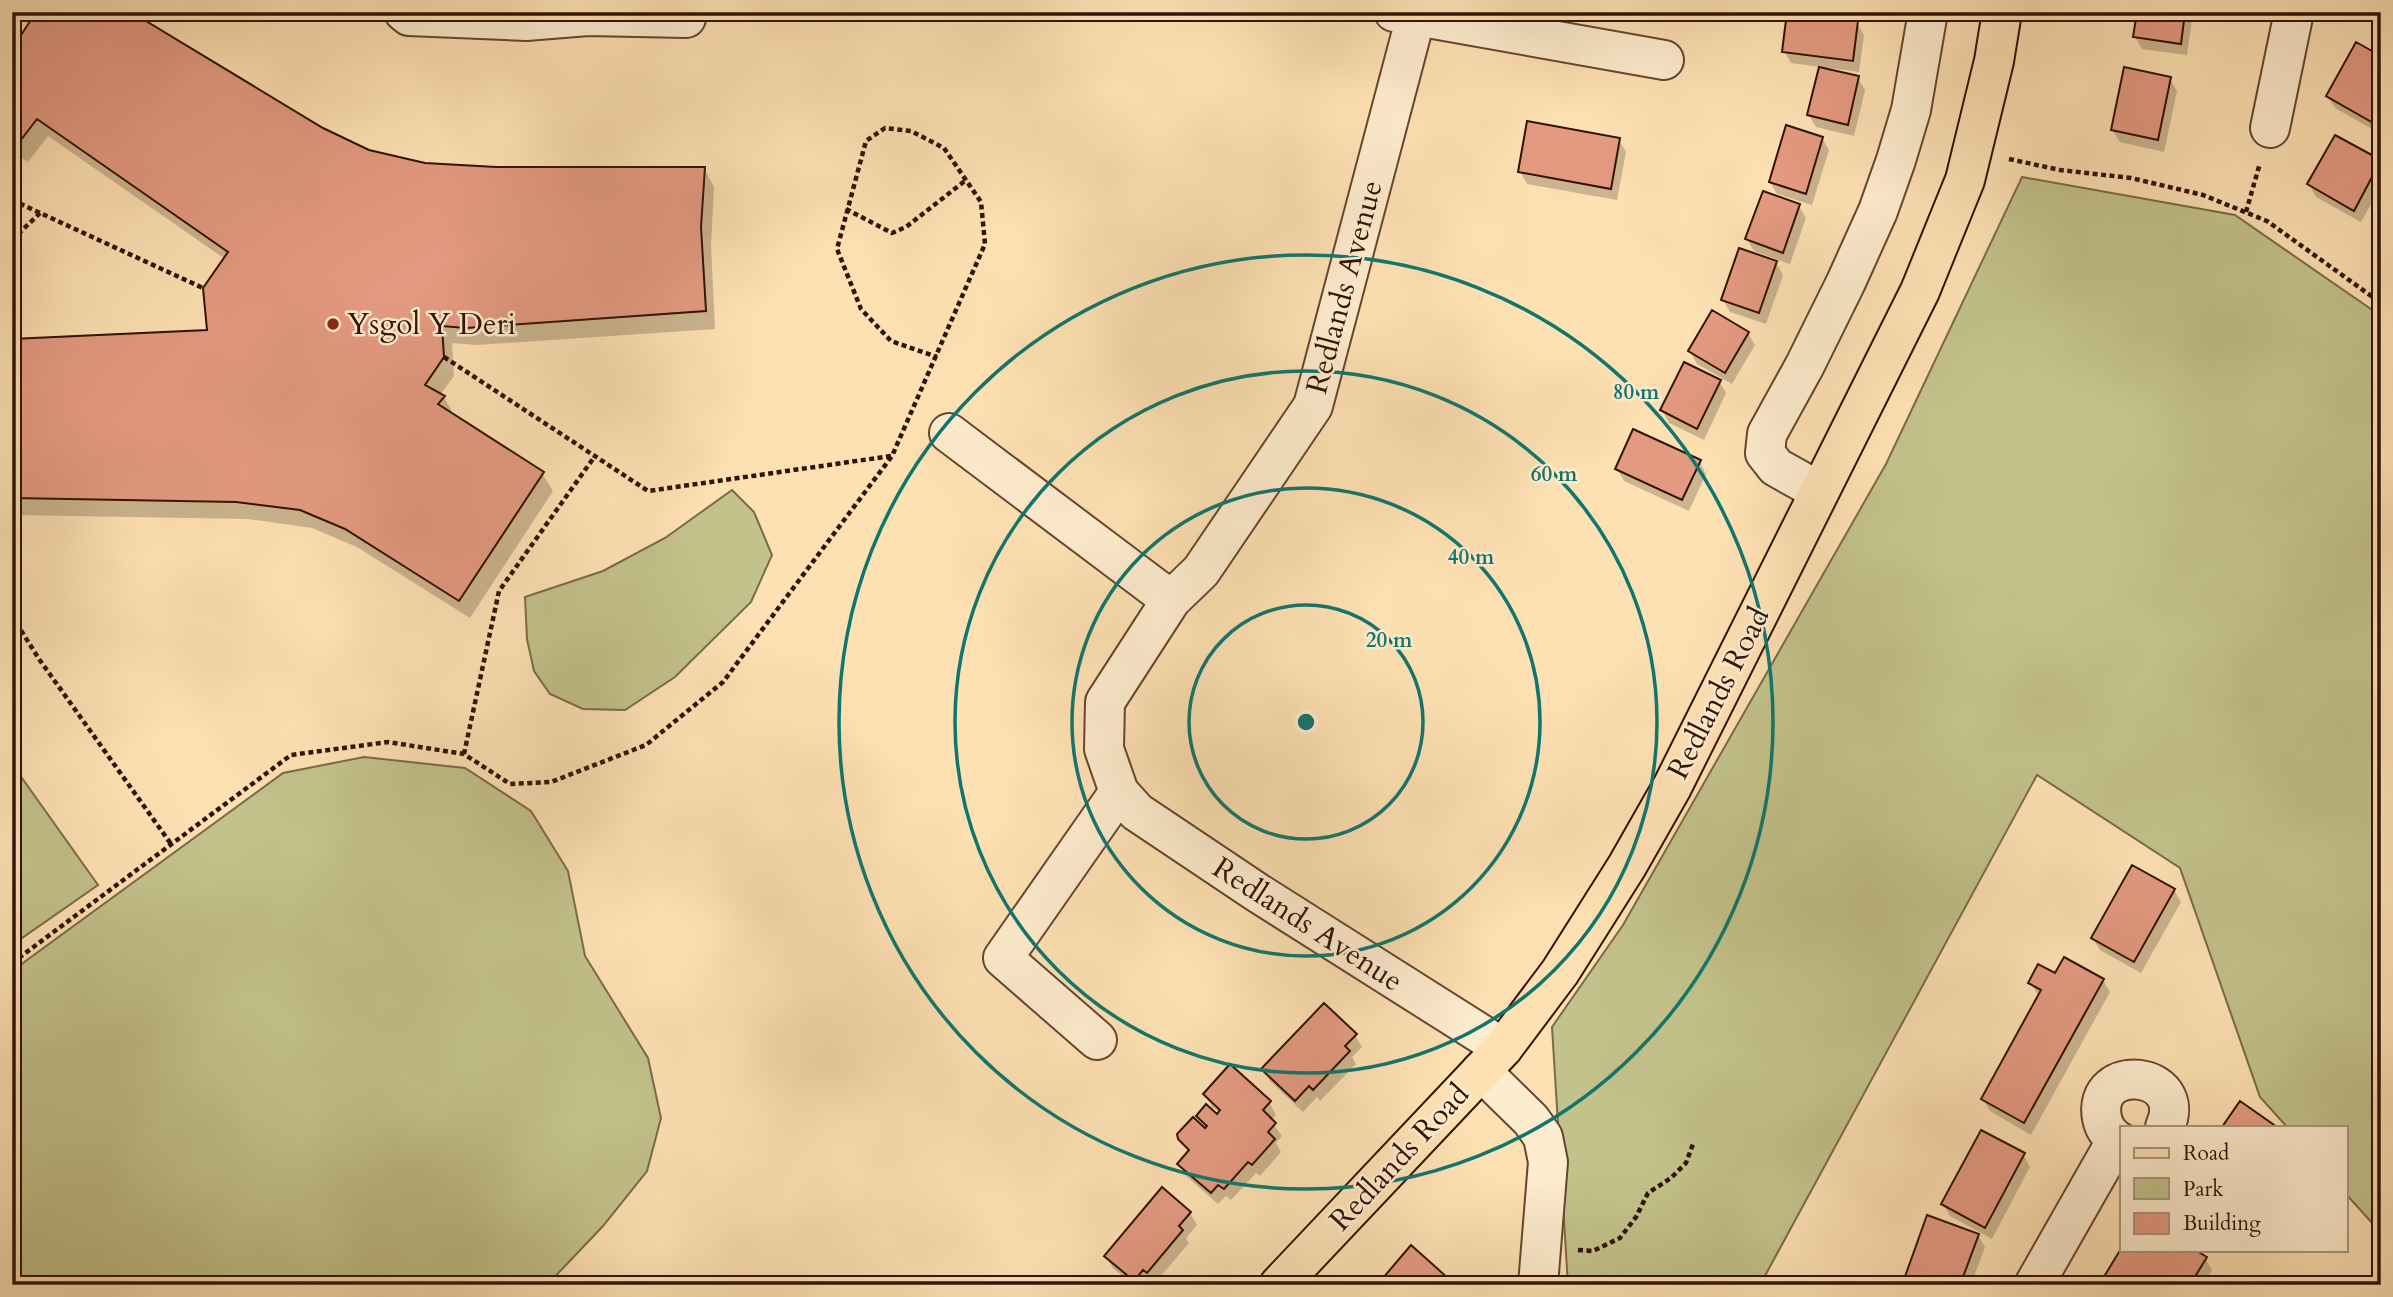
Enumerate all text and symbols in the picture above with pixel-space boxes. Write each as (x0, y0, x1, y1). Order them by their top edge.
street label: Redlands Avenue (1296, 176, 1393, 398)
place label: Ysgol Y Deri (347, 304, 516, 345)
marker: Ysgol Y Deri (325, 316, 341, 332)
text: 80 m (1613, 378, 1660, 407)
text: 60 m (1531, 460, 1578, 489)
text: 40 m (1448, 543, 1495, 572)
street label: Redlands Road (1658, 600, 1779, 786)
text: 20 m (1366, 626, 1413, 655)
centre of rings (1294, 710, 1318, 734)
street label: Redlands Avenue (1205, 847, 1411, 1001)
street label: Redlands Road (1320, 1075, 1478, 1240)
legend (2120, 1126, 2348, 1252)
text: Road (2183, 1139, 2229, 1168)
text: Park (2183, 1175, 2224, 1204)
text: Building (2183, 1209, 2261, 1238)

